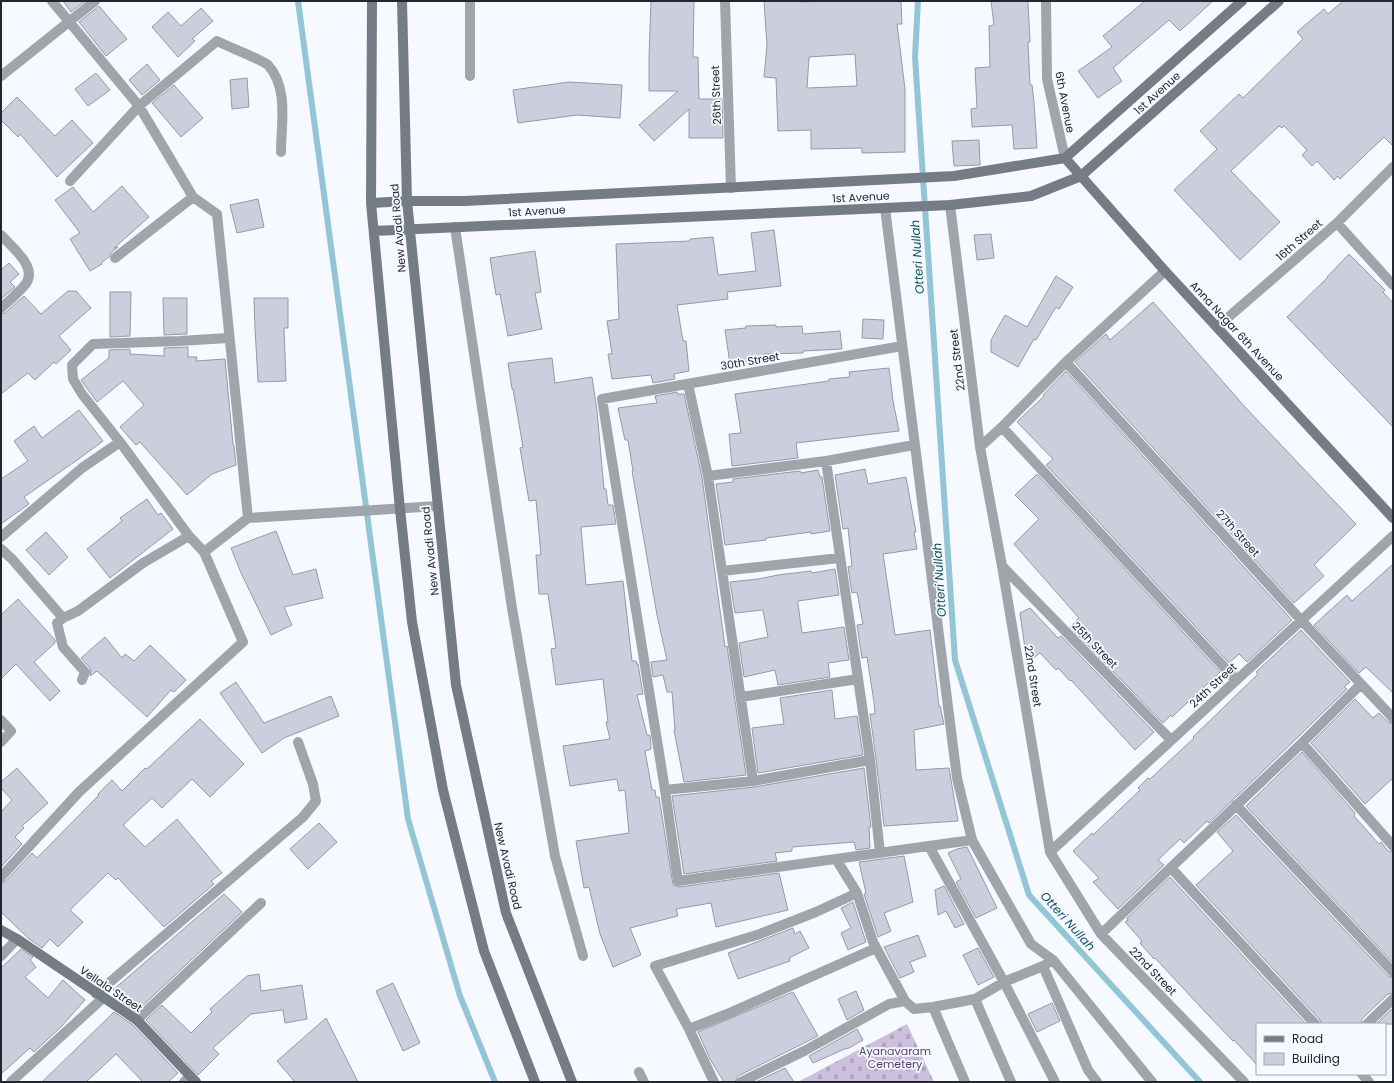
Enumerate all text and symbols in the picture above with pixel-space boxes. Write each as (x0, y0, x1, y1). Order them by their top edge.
street label: 26th Street (707, 65, 725, 125)
street label: 1st Avenue (1130, 68, 1184, 118)
street label: 6th Avenue (1051, 70, 1079, 134)
street label: New Avadi Road (386, 183, 410, 273)
street label: 1st Avenue (832, 187, 890, 206)
street label: 1st Avenue (508, 201, 566, 220)
street label: 16th Street (1272, 215, 1326, 265)
water label: Otteri Nullah (906, 219, 928, 295)
street label: Anna Nagar 6th Avenue (1186, 278, 1288, 385)
street label: 22nd Street (945, 328, 969, 392)
street label: 30th Street (719, 348, 781, 374)
street label: New Avadi Road (417, 506, 443, 596)
street label: 27th Street (1212, 506, 1264, 560)
water label: Otteri Nullah (928, 542, 950, 618)
street label: 25th Street (1069, 618, 1121, 672)
street label: 22nd Street (1020, 644, 1046, 708)
street label: 24th Street (1186, 659, 1240, 711)
street label: New Avadi Road (490, 821, 526, 911)
water label: Otteri Nullah (1037, 888, 1099, 954)
street label: 22nd Street (1126, 943, 1180, 999)
street label: Vellala Street (77, 962, 145, 1016)
legend (1256, 1023, 1386, 1075)
text: Road (1292, 1030, 1323, 1047)
park label: Ayanavaram Cemetery (859, 1043, 931, 1072)
text: Building (1292, 1050, 1340, 1067)

